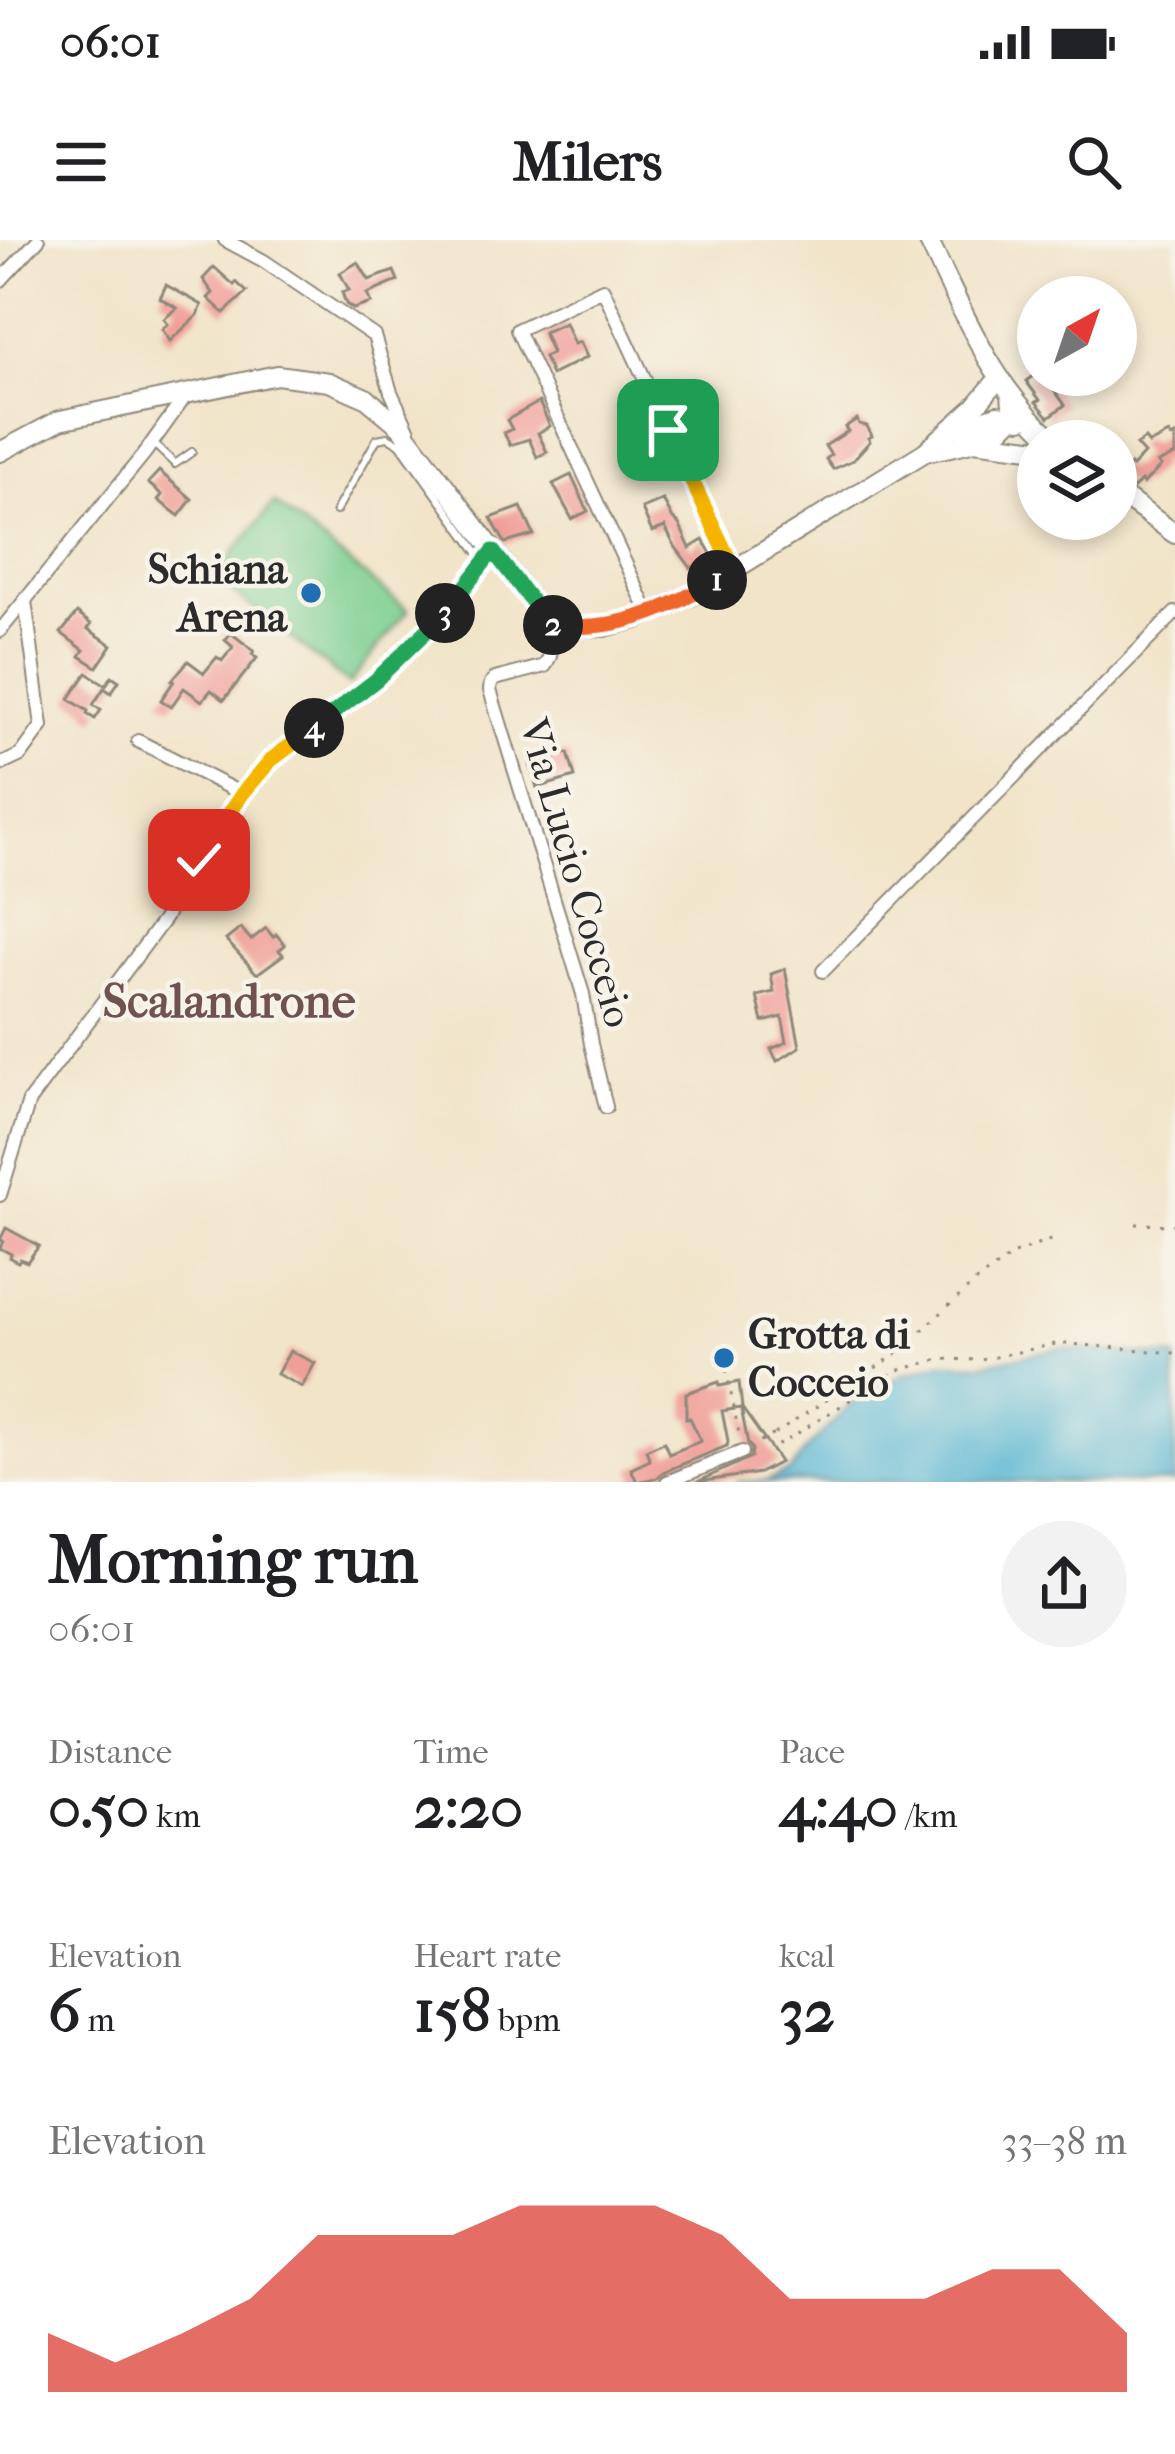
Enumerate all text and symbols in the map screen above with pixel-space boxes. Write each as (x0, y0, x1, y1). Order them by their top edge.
text: 06:01 (60, 16, 161, 69)
icon: menu (48, 129, 114, 195)
icon: search (1061, 129, 1127, 195)
text: Milers (513, 131, 662, 194)
north arrow (1017, 276, 1137, 396)
map controls (1017, 276, 1137, 540)
pin (617, 379, 719, 481)
icon: arrive (635, 397, 701, 463)
button: layers (1017, 420, 1137, 540)
place label: Schiana Arena (148, 545, 289, 642)
pin: 1 (687, 550, 747, 610)
text: 1 (711, 560, 723, 599)
marker: Schiana Arena (298, 580, 324, 606)
pin: 3 (415, 583, 475, 643)
text: 3 (438, 593, 452, 632)
pin: 2 (523, 595, 583, 655)
text: 2 (545, 605, 561, 644)
pin: 4 (284, 698, 344, 758)
text: 4 (304, 708, 324, 747)
street label: Via Lucio Cocceio (508, 712, 643, 1033)
pin (148, 809, 250, 911)
icon: check (166, 827, 232, 893)
district label: Scalandrone (103, 973, 356, 1029)
place label: Grotta di Cocceio (748, 1310, 911, 1407)
marker: Grotta di Cocceio (711, 1345, 737, 1371)
button: share (1001, 1521, 1127, 1647)
text: Morning run (48, 1522, 418, 1599)
text: 06:01 (48, 1606, 135, 1652)
text: Distance (48, 1733, 172, 1772)
text: Time (414, 1733, 489, 1772)
text: Pace (779, 1733, 845, 1772)
text: 0.50 (48, 1772, 149, 1843)
text: 2:20 (414, 1772, 523, 1843)
text: 4:40 (779, 1772, 898, 1843)
text: km (149, 1797, 201, 1836)
text: /km (898, 1797, 957, 1836)
text: Elevation (48, 1937, 181, 1976)
text: Heart rate (414, 1937, 561, 1976)
text: kcal (779, 1937, 835, 1976)
text: 6 (48, 1976, 81, 2047)
text: 158 (414, 1976, 491, 2047)
text: 32 (779, 1976, 835, 2047)
text: m (81, 2001, 115, 2040)
text: bpm (491, 2001, 560, 2040)
text: Elevation (48, 2118, 206, 2164)
text: 33–38 m (1002, 2118, 1127, 2164)

